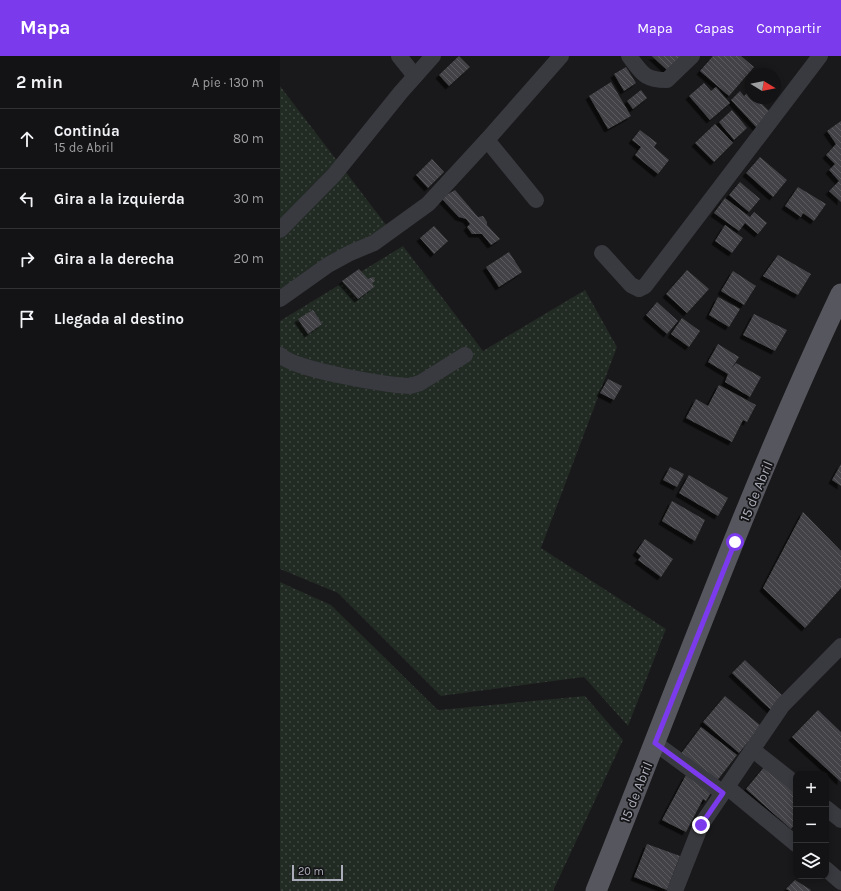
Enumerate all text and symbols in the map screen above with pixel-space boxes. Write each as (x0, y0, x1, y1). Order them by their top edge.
text: Mapa (20, 17, 70, 39)
text: Mapa (637, 20, 673, 37)
text: Capas (695, 20, 734, 37)
text: Compartir (756, 20, 821, 37)
north arrow (745, 68, 781, 104)
text: 2 min (16, 72, 63, 92)
text: A pie · 130 m (192, 75, 264, 90)
text: Continúa (54, 122, 120, 140)
icon: ahead (16, 128, 38, 150)
text: 80 m (233, 131, 264, 146)
text: 15 de Abril (54, 140, 114, 155)
icon: left (16, 188, 38, 210)
text: Gira a la izquierda (54, 190, 185, 208)
text: 30 m (233, 191, 264, 206)
icon: right (16, 248, 38, 270)
text: Gira a la derecha (54, 250, 174, 268)
text: 20 m (234, 251, 264, 266)
icon: arrive (16, 308, 38, 330)
text: Llegada al destino (54, 310, 184, 328)
street label: 15 de Abril (736, 458, 777, 524)
route start (726, 533, 744, 551)
street label: 15 de Abril (617, 759, 656, 825)
map controls (793, 771, 829, 879)
button: + (793, 771, 829, 807)
button: − (793, 807, 829, 843)
route end (692, 816, 710, 834)
button: layers (793, 843, 829, 879)
scale bar (292, 863, 343, 882)
text: 20 m (298, 865, 324, 878)

